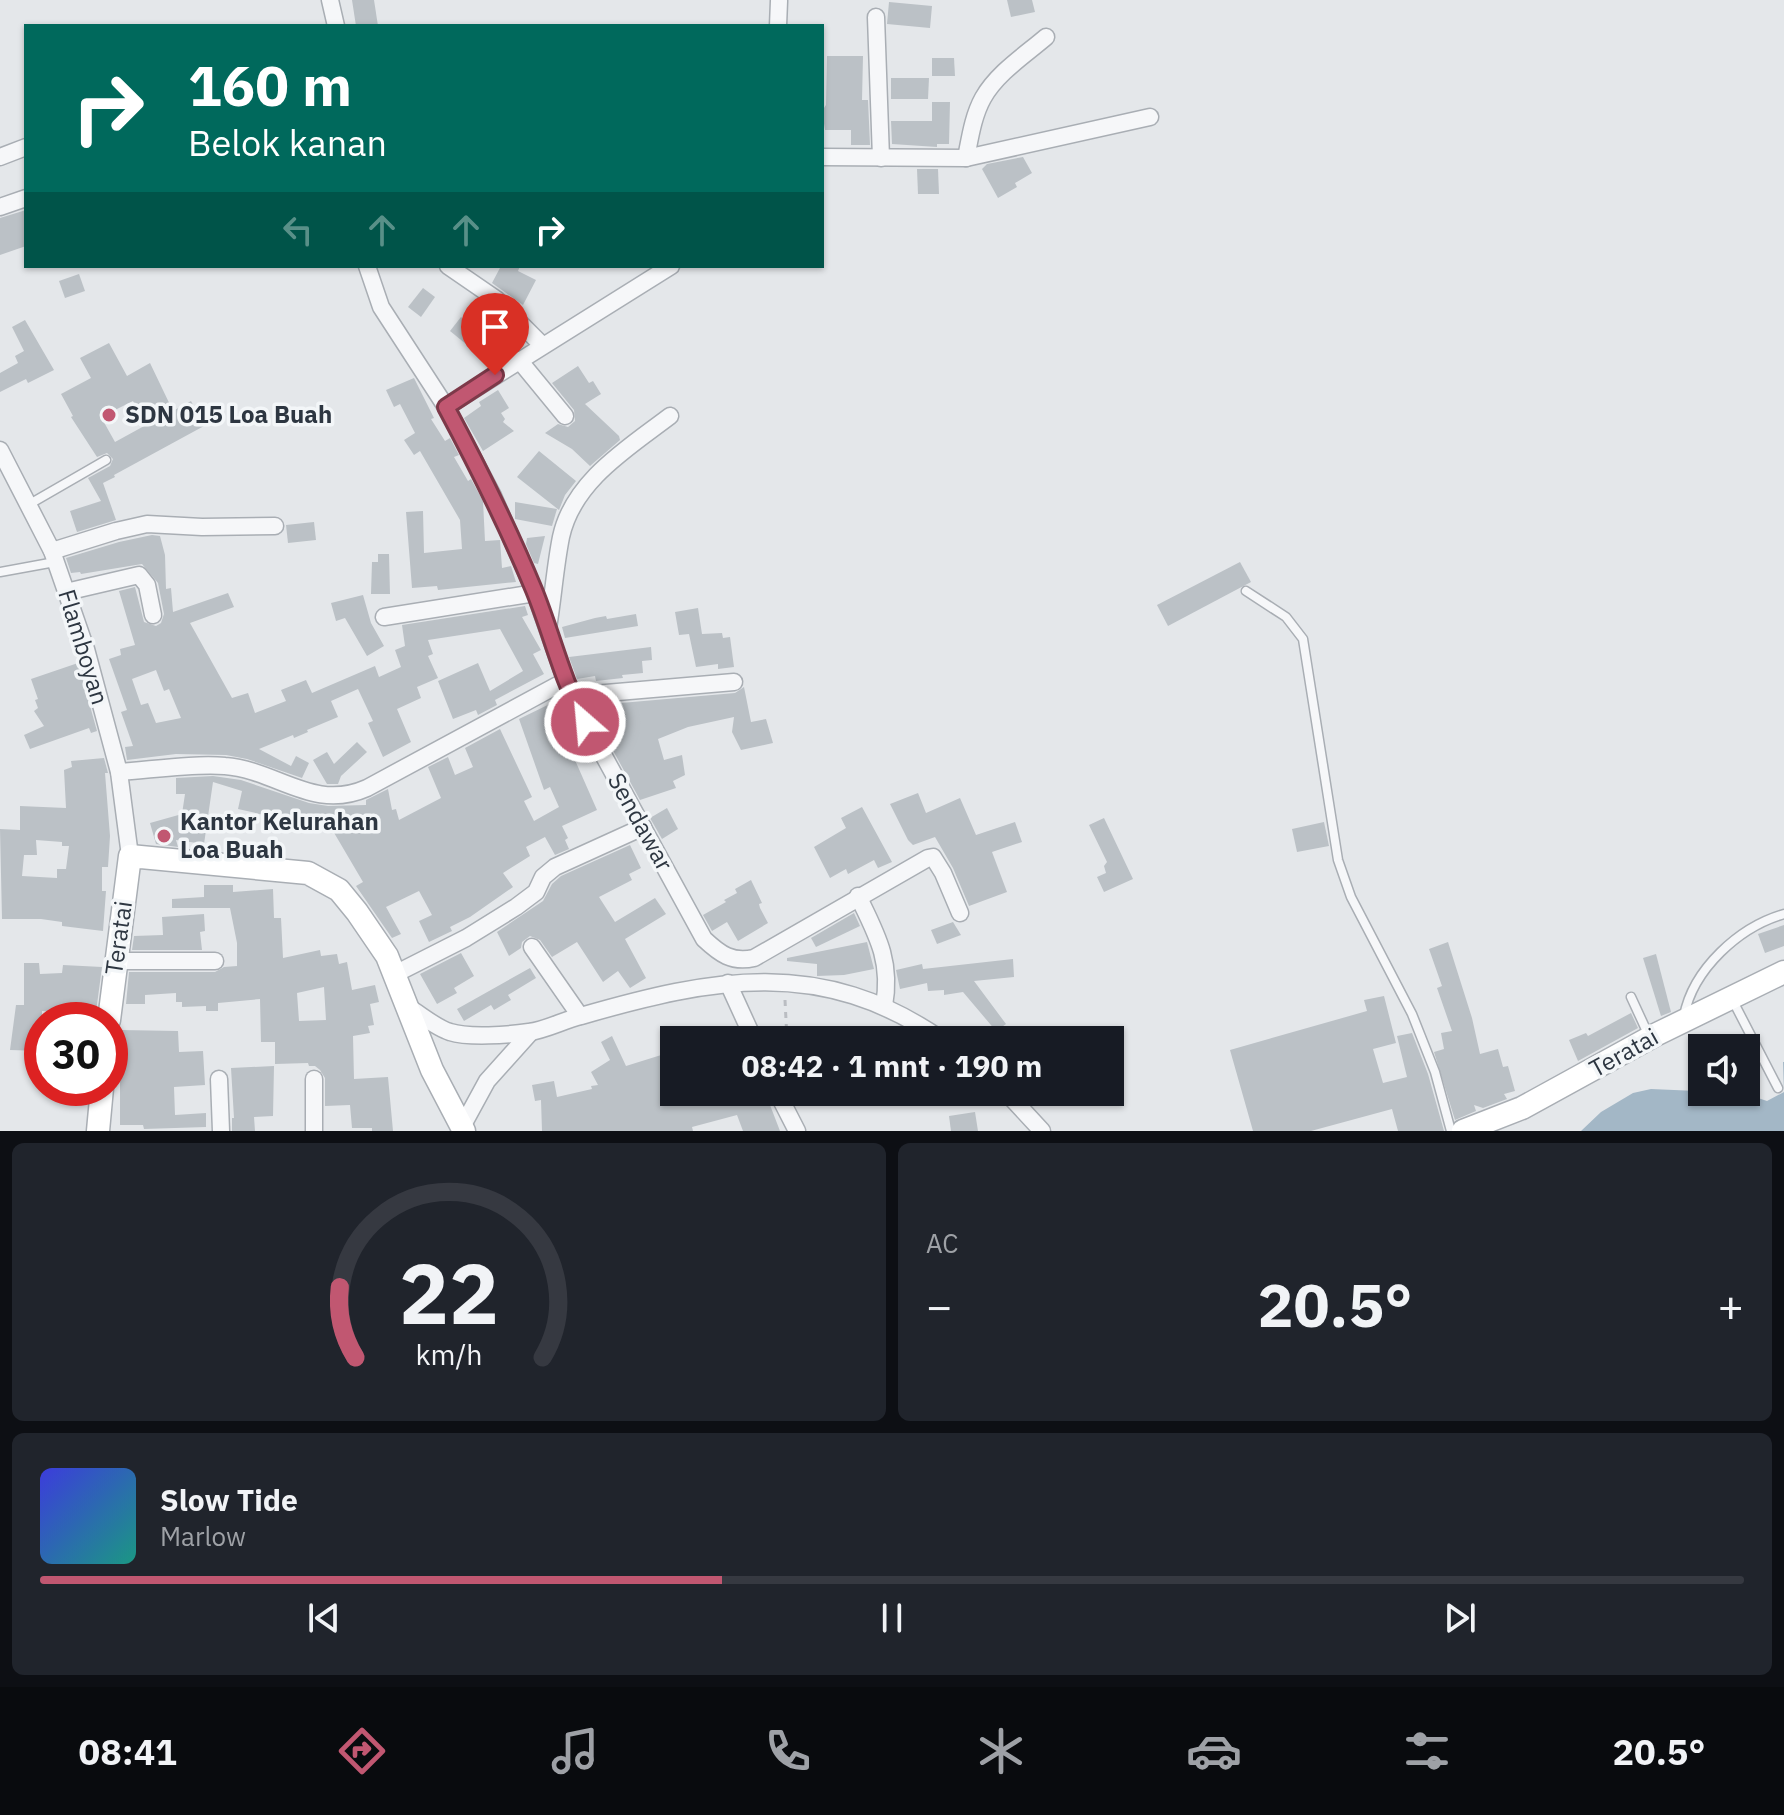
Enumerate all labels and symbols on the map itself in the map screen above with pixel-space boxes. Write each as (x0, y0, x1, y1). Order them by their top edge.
pin (461, 293, 529, 375)
place label: SDN 015 Loa Buah (125, 398, 332, 430)
marker: SDN 015 Loa Buah (100, 406, 118, 424)
street label: Flamboyan (51, 585, 117, 708)
position arrow (543, 680, 627, 764)
street label: Sendawar (601, 767, 681, 876)
place label: Kantor Kelurahan Loa Buah (180, 805, 379, 865)
marker: Kantor Kelurahan Loa Buah (155, 827, 173, 845)
street label: Teratai (97, 899, 139, 977)
speed limit sign: 30 (24, 1002, 128, 1106)
street label: Teratai (1583, 1020, 1664, 1084)

